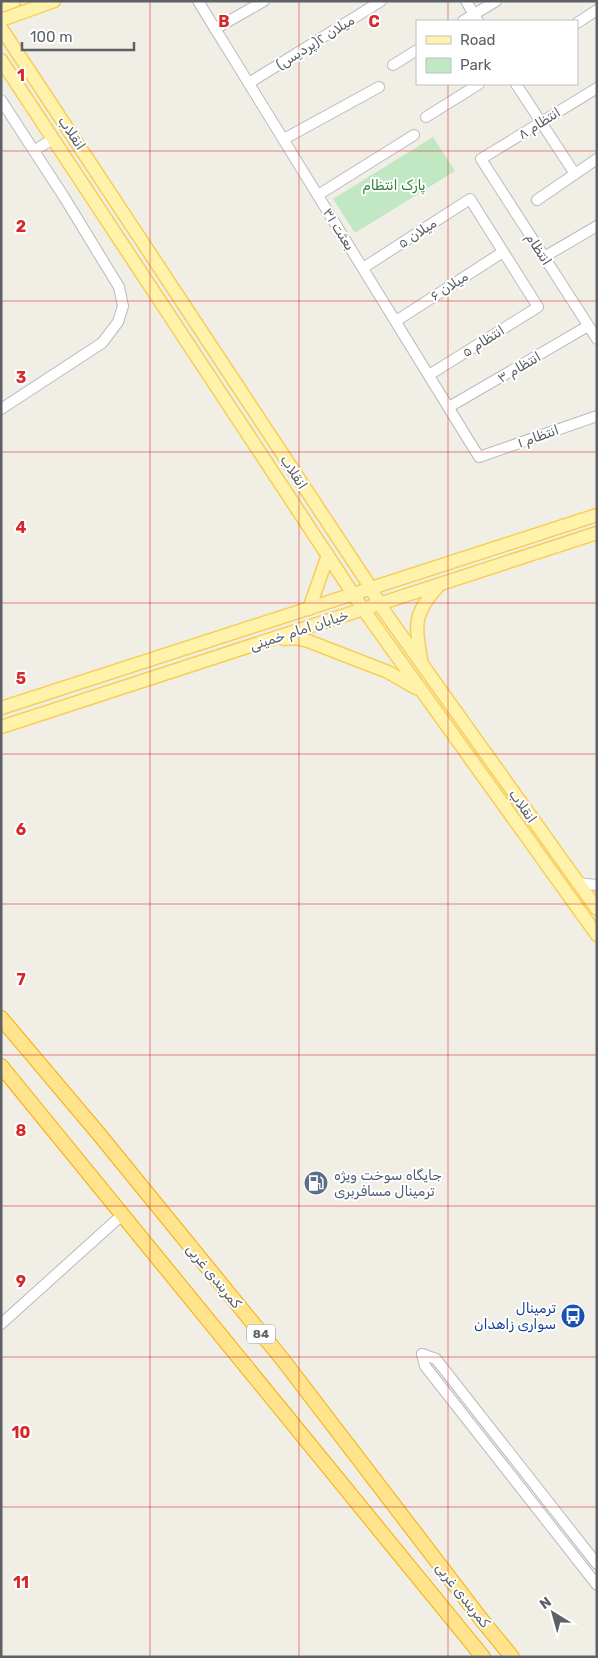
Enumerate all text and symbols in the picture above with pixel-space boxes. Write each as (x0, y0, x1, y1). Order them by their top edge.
street label: میلان ۲(پردیس) (273, 11, 358, 74)
text: B (218, 12, 230, 31)
text: C (368, 12, 380, 31)
scale bar (22, 20, 135, 52)
legend (416, 20, 578, 85)
text: 100 m (30, 28, 72, 46)
text: Road (460, 31, 496, 49)
text: Park (460, 56, 491, 74)
text: 1 (17, 66, 25, 85)
street label: انتظام ۸ (515, 104, 564, 144)
street label: انقلاب (54, 113, 89, 153)
park label: پارک انتظام (363, 177, 425, 195)
street label: بعثت ۳۱ (319, 205, 358, 254)
street label: میلان ۵ (395, 214, 440, 252)
text: 2 (16, 217, 26, 236)
street label: انتظام (521, 230, 555, 269)
street label: میلان ۶ (427, 268, 472, 305)
street label: انتظام ۵ (459, 322, 508, 362)
street label: انتظام ۳ (494, 348, 545, 388)
text: 3 (16, 368, 26, 387)
street label: انتظام ۱ (515, 422, 561, 452)
street label: انقلاب (276, 452, 311, 493)
text: 4 (16, 518, 27, 537)
street label: خیابان امام خمینی (247, 606, 351, 655)
text: 5 (16, 669, 26, 688)
street label: انقلاب (505, 786, 540, 826)
text: 6 (16, 820, 26, 839)
text: 7 (16, 970, 26, 989)
text: 8 (16, 1121, 27, 1140)
place label: جایگاه سوخت ویژه ترمینال مسافربری (334, 1167, 442, 1200)
fuel station icon: جایگاه سوخت ویژه ترمینال مسافربری (303, 1170, 329, 1196)
street label: کمربندی غربی (182, 1241, 245, 1313)
text: 9 (16, 1272, 26, 1291)
place label: ترمینال سواری زاهدان (474, 1300, 556, 1333)
bus stop icon: ترمینال سواری زاهدان (560, 1303, 586, 1329)
road number: 84 (247, 1325, 275, 1344)
text: 10 (12, 1423, 31, 1442)
street label: کمربندی غربی (432, 1559, 494, 1632)
text: 11 (13, 1573, 29, 1592)
north arrow (528, 1588, 578, 1638)
text: N (536, 1593, 555, 1613)

